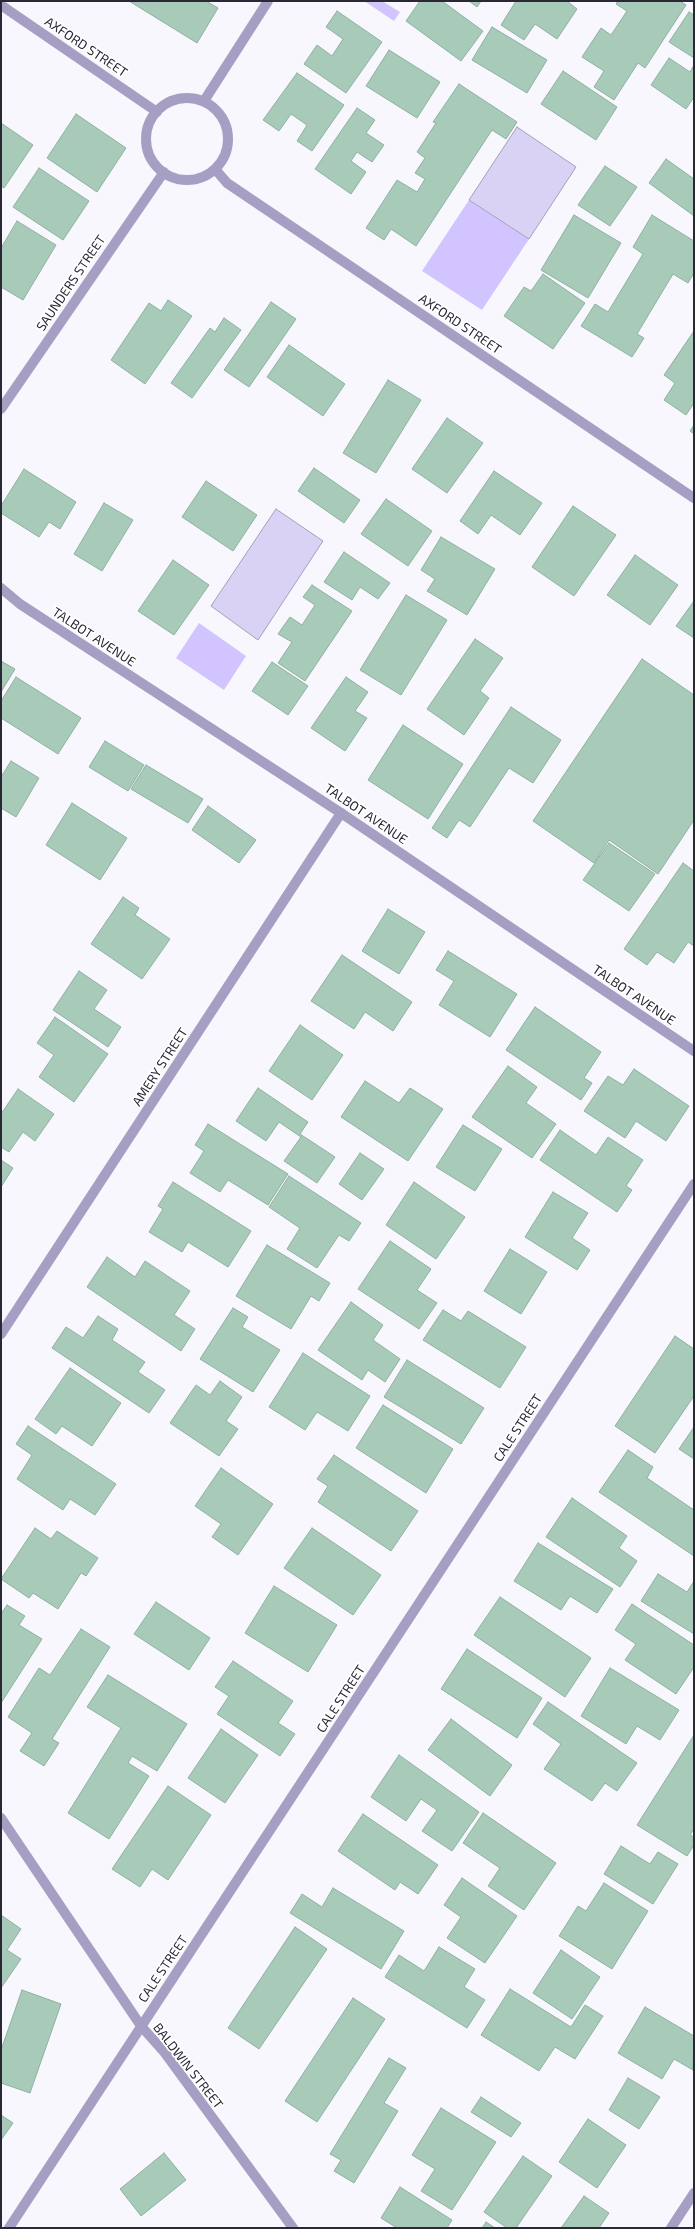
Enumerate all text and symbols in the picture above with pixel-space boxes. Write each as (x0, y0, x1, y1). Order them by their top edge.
street label: AXFORD STREET (42, 14, 130, 80)
street label: SAUNDERS STREET (33, 232, 109, 334)
street label: AXFORD STREET (416, 291, 504, 357)
street label: TALBOT AVENUE (49, 604, 139, 670)
street label: TALBOT AVENUE (322, 781, 410, 847)
street label: TALBOT AVENUE (590, 962, 678, 1028)
street label: AMERY STREET (129, 1025, 191, 1109)
street label: CALE STREET (490, 1391, 546, 1465)
street label: CALE STREET (313, 1662, 369, 1736)
street label: CALE STREET (135, 1933, 191, 2005)
street label: BALDWIN STREET (150, 2020, 226, 2112)

